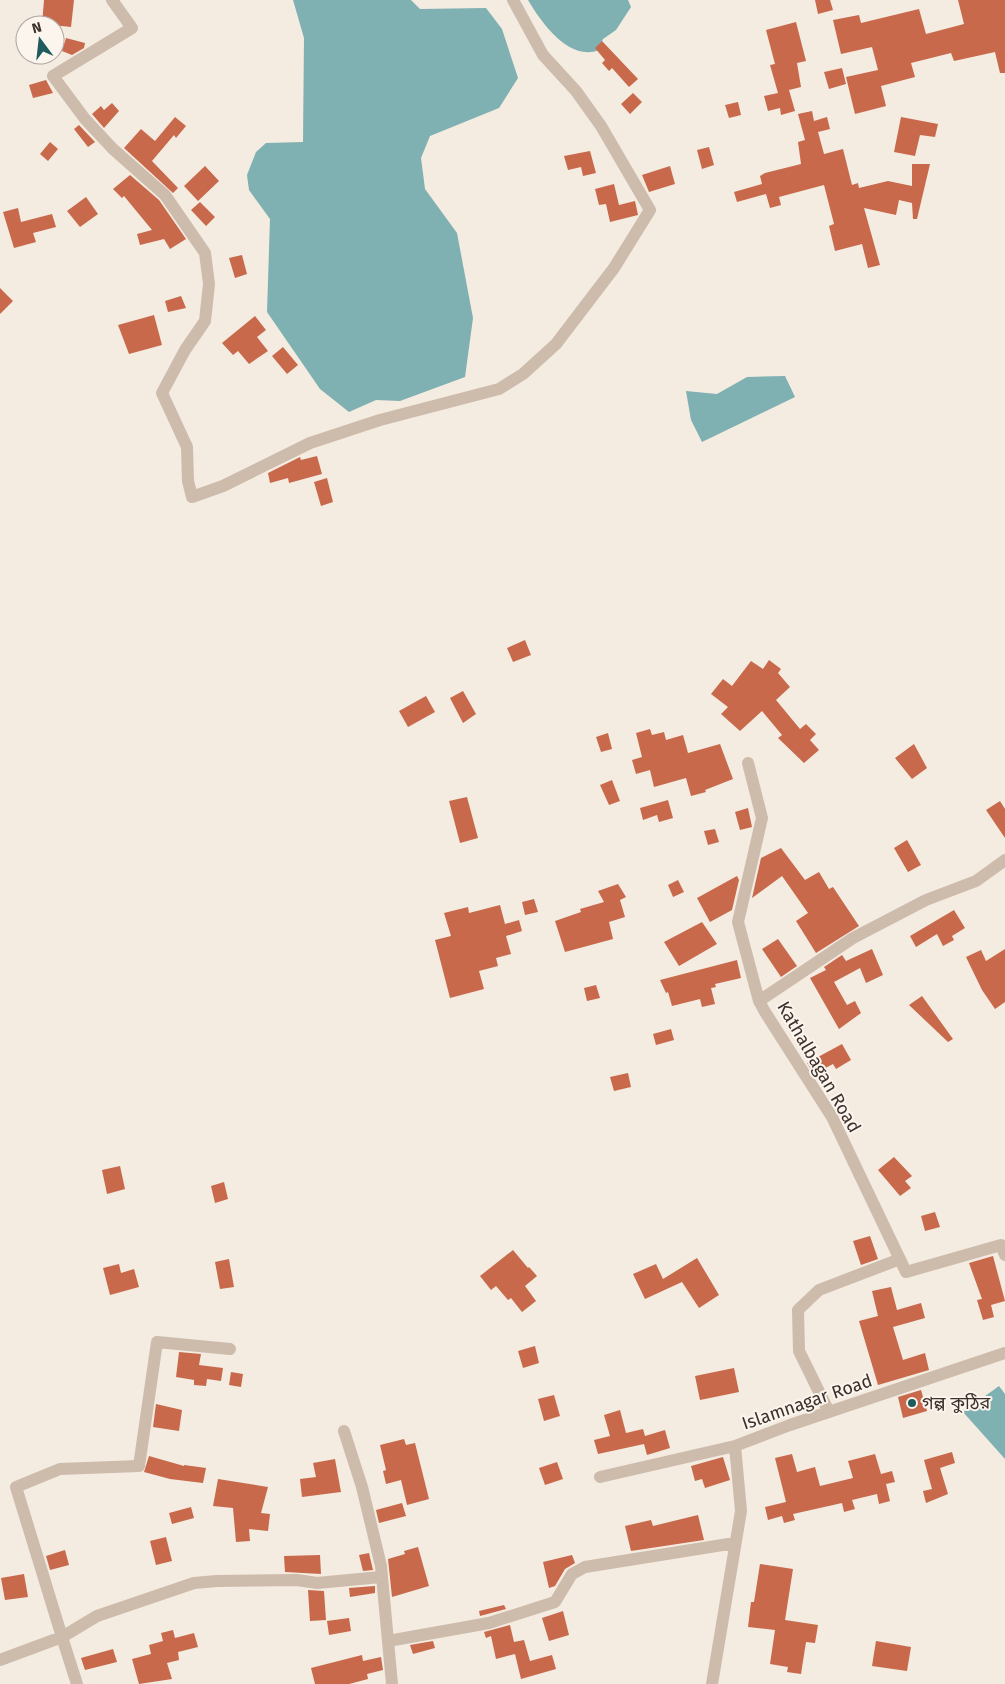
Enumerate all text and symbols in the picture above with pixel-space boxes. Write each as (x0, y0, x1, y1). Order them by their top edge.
north arrow (15, 15, 65, 65)
text: N (30, 19, 43, 37)
street label: Kathalbagan Road (772, 997, 866, 1137)
street label: Islamnagar Road (739, 1369, 875, 1435)
place label: গল্প কুঠির (922, 1392, 990, 1414)
marker: গল্প কুঠির (906, 1397, 918, 1409)

